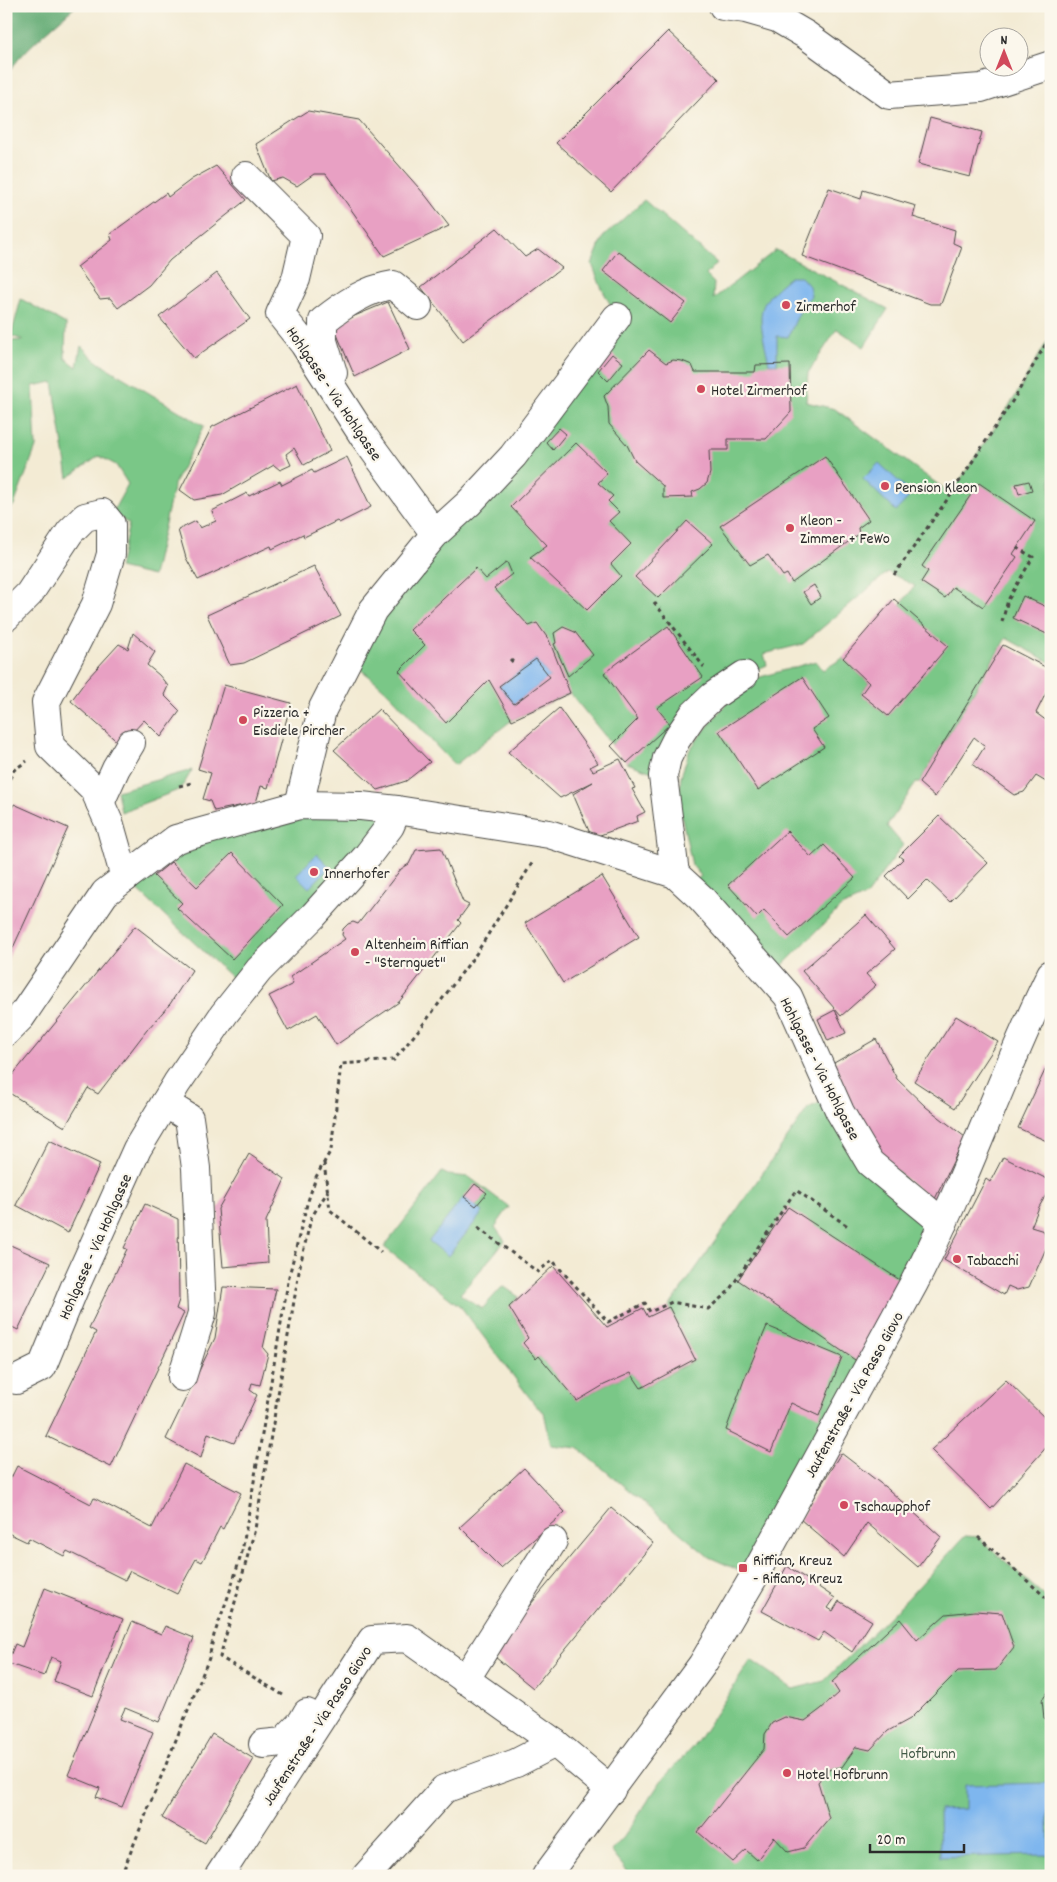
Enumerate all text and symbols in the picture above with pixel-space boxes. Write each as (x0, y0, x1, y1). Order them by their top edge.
north arrow (980, 28, 1030, 78)
text: N (1001, 31, 1008, 51)
place label: Zirmerhof (796, 296, 856, 319)
marker: Zirmerhof (780, 299, 792, 311)
street label: Hohlgasse - Via Hohlgasse (279, 323, 387, 466)
place label: Hotel Zirmerhof (711, 380, 807, 403)
marker: Hotel Zirmerhof (695, 383, 707, 395)
place label: Pension Kleon (895, 477, 977, 500)
marker: Pension Kleon (879, 480, 891, 492)
place label: Kleon - Zimmer + FeWo (800, 510, 890, 551)
marker: Kleon - Zimmer + FeWo (784, 522, 796, 534)
place label: Pizzeria + Eisdiele Pircher (253, 702, 345, 743)
marker: Pizzeria + Eisdiele Pircher (237, 714, 249, 726)
place label: Innerhofer (324, 863, 390, 886)
marker: Innerhofer (308, 866, 320, 878)
place label: Altenheim Riffian - "Sternguet" (365, 934, 469, 975)
marker: Altenheim Riffian - "Sternguet" (349, 946, 361, 958)
street label: Hohlgasse - Via Hohlgasse (773, 994, 865, 1145)
street label: Hohlgasse - Via Hohlgasse (54, 1170, 139, 1324)
place label: Tabacchi (967, 1250, 1019, 1273)
marker: Tabacchi (951, 1253, 963, 1265)
street label: Jaufenstraße - Via Passo Giovo (800, 1308, 910, 1482)
place label: Tschaupphof (854, 1496, 930, 1519)
marker: Tschaupphof (838, 1499, 850, 1511)
place label: Riffian, Kreuz - Rifiano, Kreuz (753, 1550, 842, 1591)
marker: Riffian, Kreuz - Rifiano, Kreuz (737, 1562, 749, 1574)
street label: Jaufenstraße - Via Passo Giovo (258, 1642, 379, 1811)
park label: Hofbrunn (900, 1743, 956, 1766)
place label: Hotel Hofbrunn (797, 1764, 888, 1787)
marker: Hotel Hofbrunn (781, 1767, 793, 1779)
scale bar (870, 1822, 963, 1854)
text: 20 m (877, 1830, 905, 1852)

